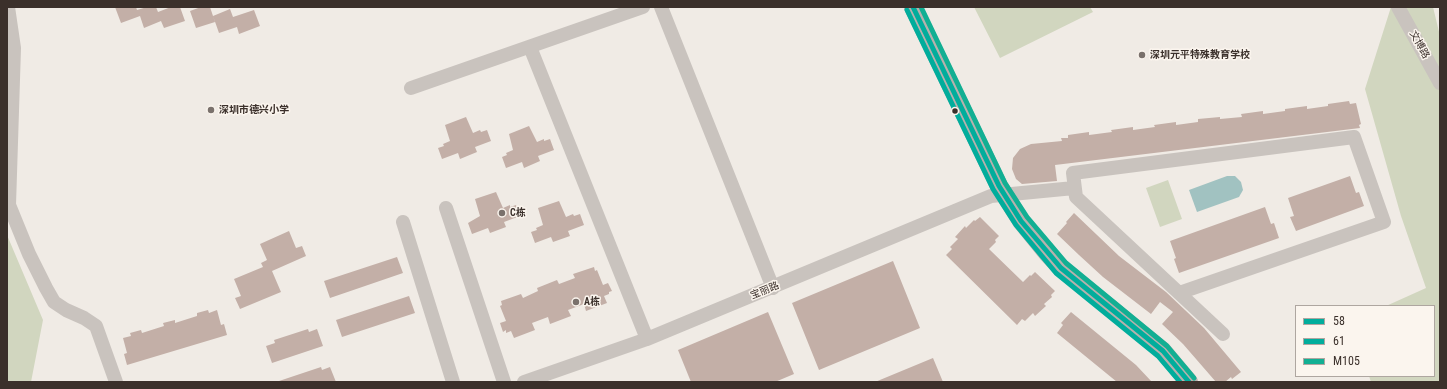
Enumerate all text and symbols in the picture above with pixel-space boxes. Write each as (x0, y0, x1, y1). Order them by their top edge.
street label: 文博路 (1406, 29, 1432, 61)
place label: 深圳元平特殊教育学校 (1150, 49, 1250, 61)
marker: 深圳元平特殊教育学校 (1137, 50, 1147, 60)
place label: 深圳市德兴小学 (219, 104, 289, 116)
marker: 深圳市德兴小学 (206, 105, 216, 115)
unlabelled marker (950, 106, 960, 116)
place label: C栋 (510, 207, 526, 219)
marker: C栋 (497, 208, 507, 218)
street label: 宝丽路 (749, 280, 781, 302)
place label: A栋 (584, 296, 600, 308)
marker: A栋 (571, 297, 581, 307)
legend (1295, 305, 1435, 377)
text: 58 (1333, 314, 1345, 328)
text: 61 (1333, 334, 1345, 348)
text: M105 (1333, 354, 1360, 368)

